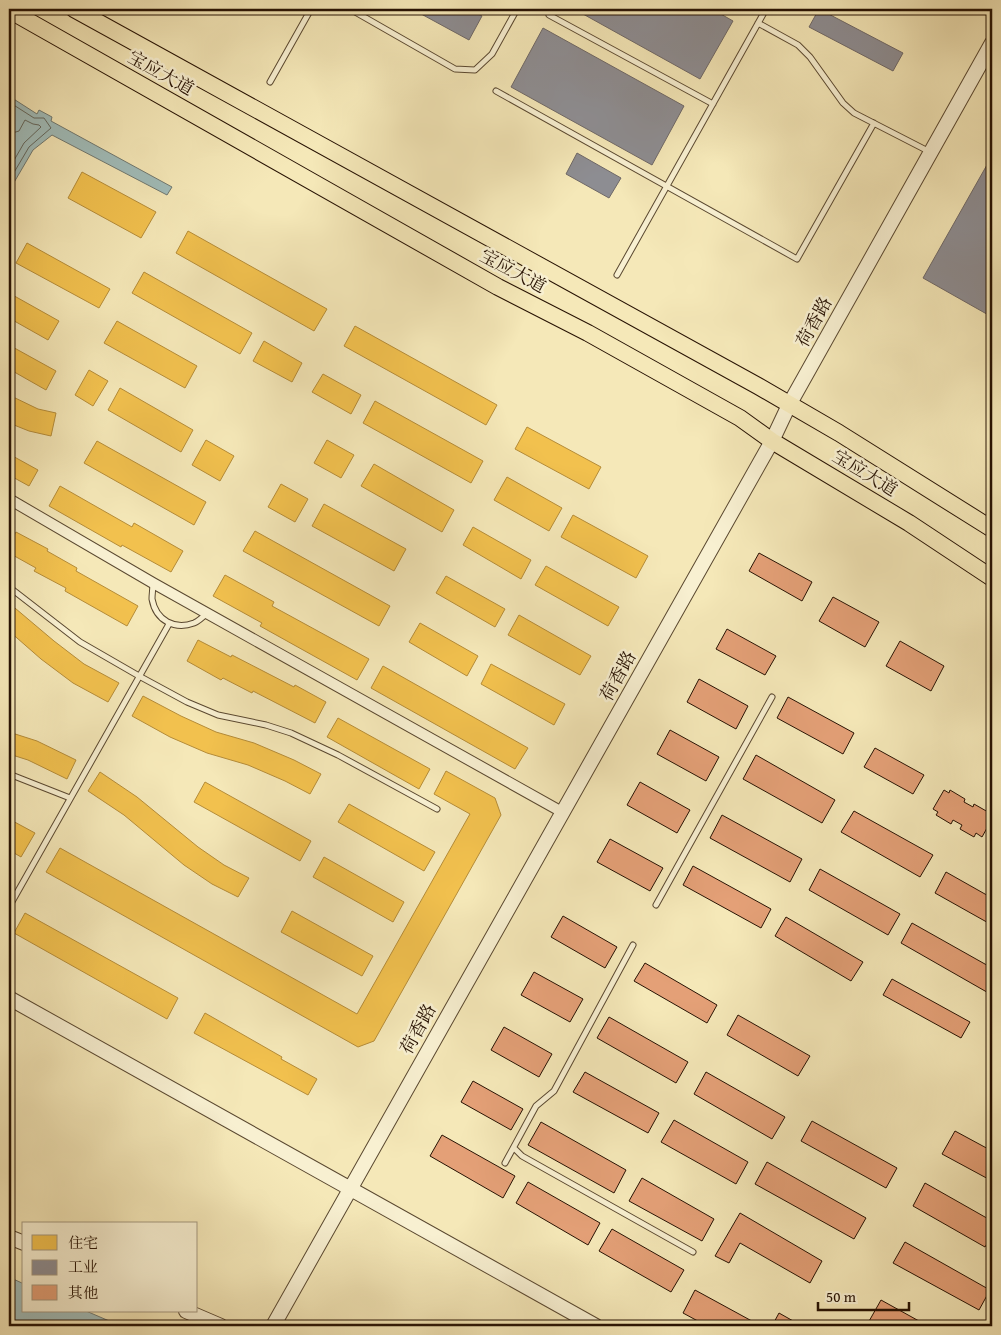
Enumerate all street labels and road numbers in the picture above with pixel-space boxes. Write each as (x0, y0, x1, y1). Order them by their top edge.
street label: 宝应大道 (123, 43, 199, 102)
street label: 宝应大道 (475, 242, 551, 299)
street label: 荷香路 (789, 292, 838, 352)
street label: 宝应大道 (827, 442, 903, 503)
street label: 荷香路 (593, 646, 642, 706)
street label: 荷香路 (393, 999, 442, 1059)

